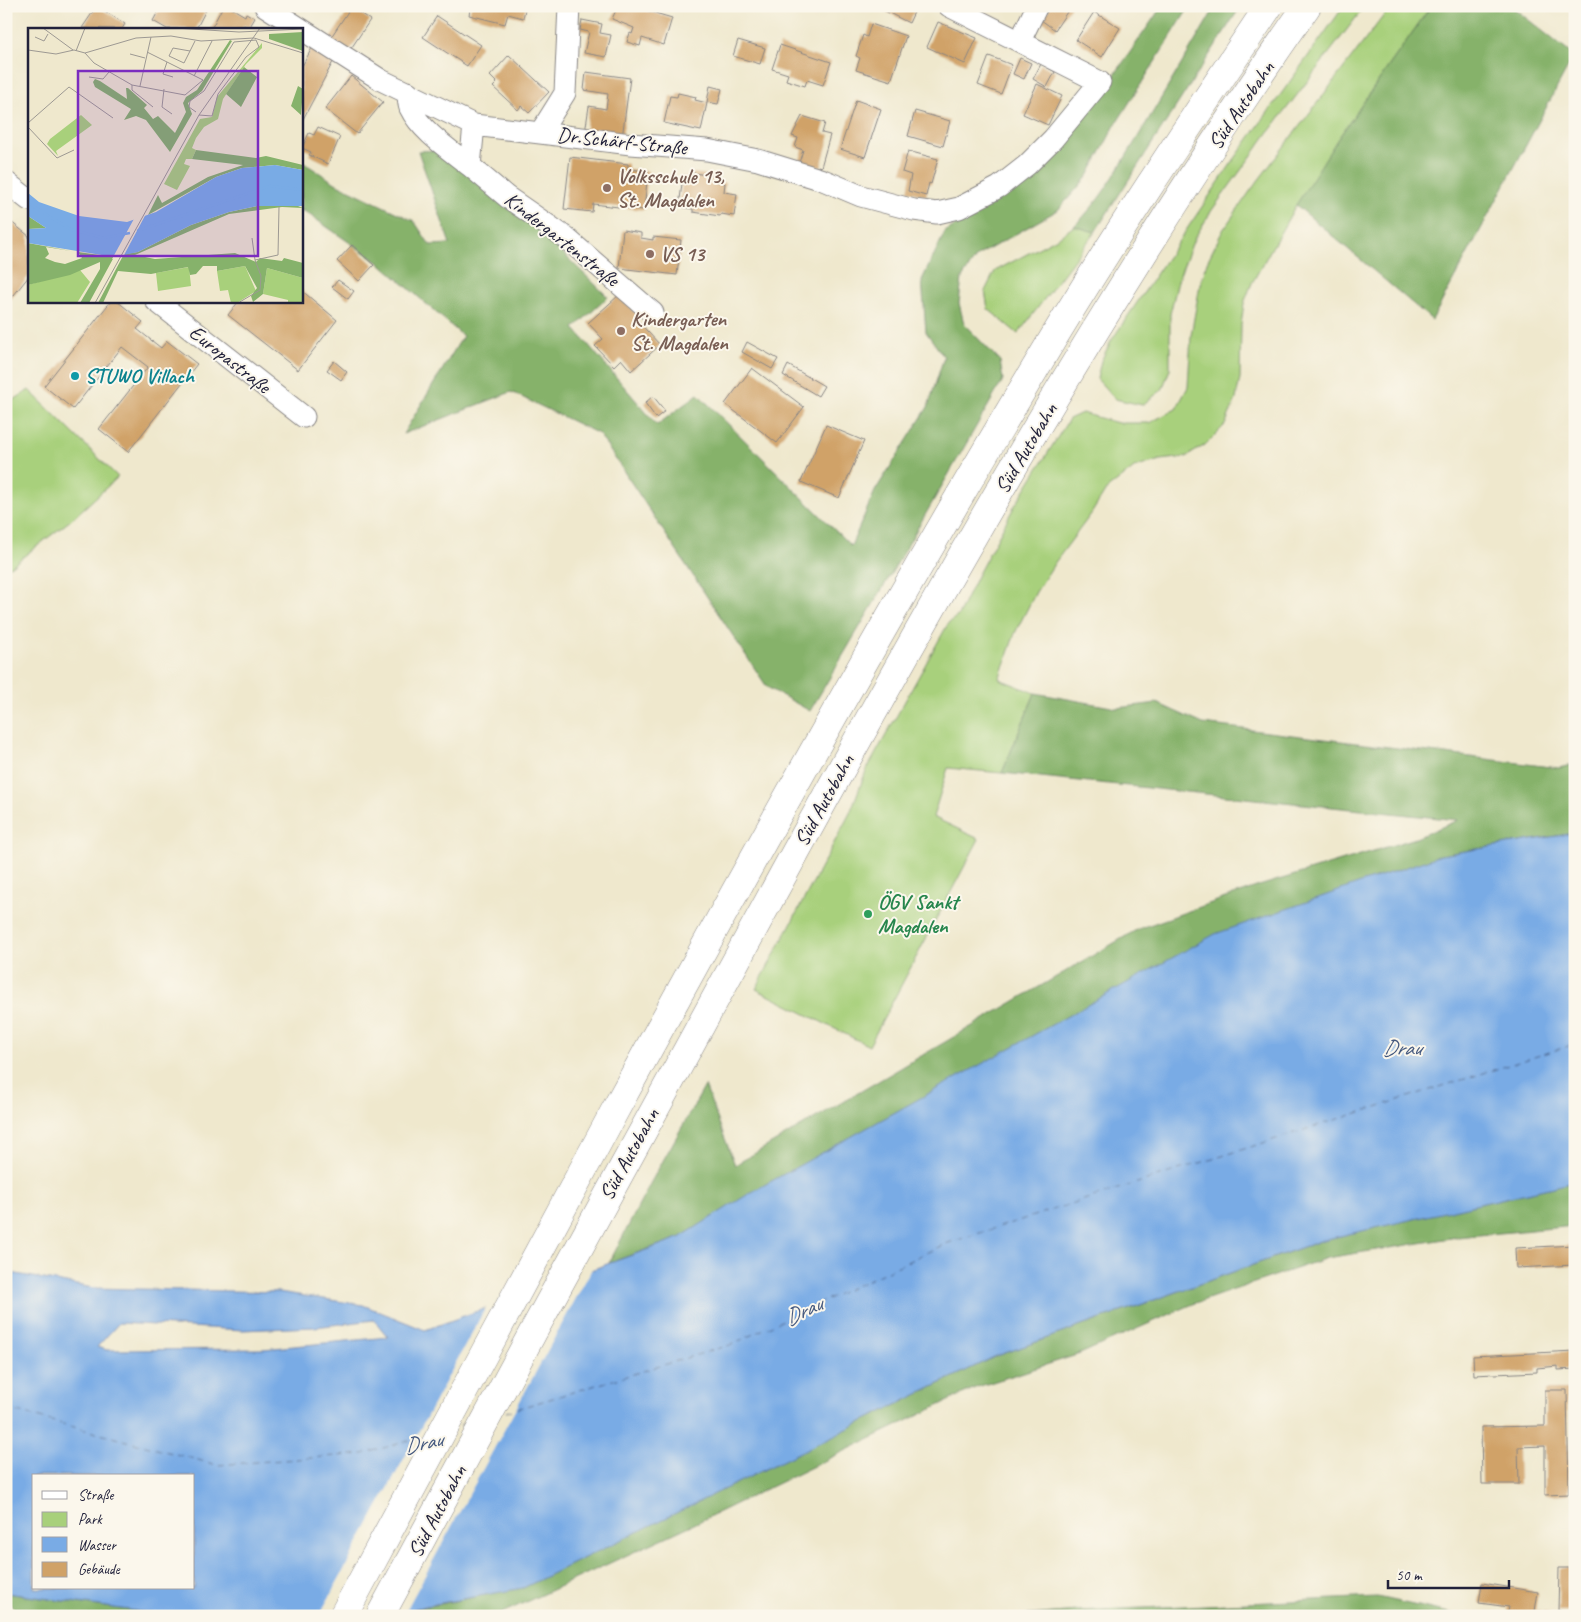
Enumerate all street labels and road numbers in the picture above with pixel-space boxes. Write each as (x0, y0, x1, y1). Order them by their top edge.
street label: Süd Autobahn (1202, 56, 1280, 154)
street label: Dr.Schärf-Straße (556, 121, 690, 161)
street label: Kindergartenstraße (499, 186, 626, 293)
street label: Europastraße (184, 319, 278, 400)
street label: Süd Autobahn (989, 398, 1063, 498)
street label: Süd Autobahn (788, 749, 860, 850)
street label: Süd Autobahn (593, 1103, 665, 1204)
street label: Süd Autobahn (402, 1460, 472, 1562)

